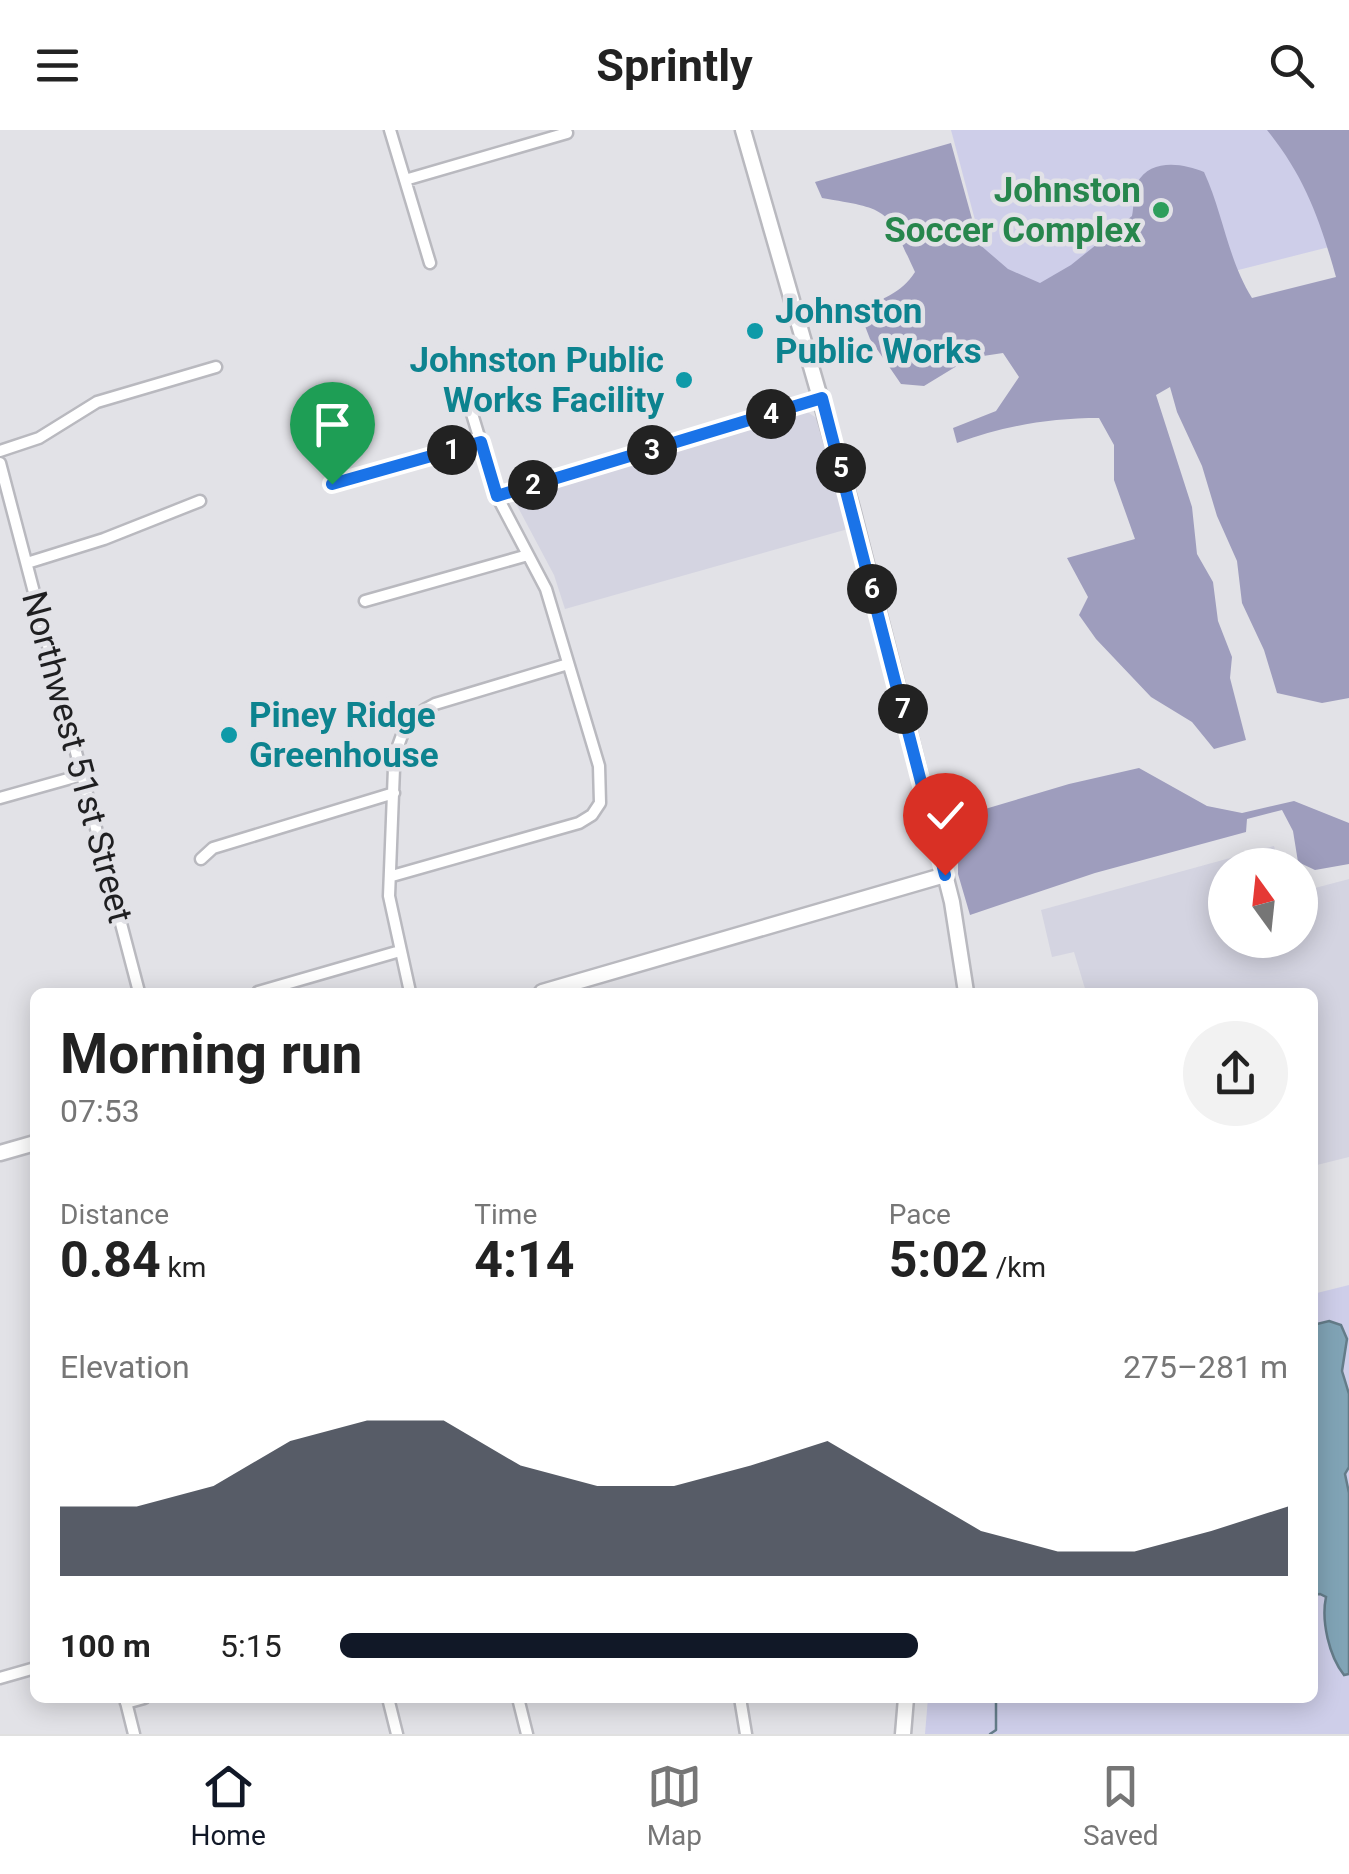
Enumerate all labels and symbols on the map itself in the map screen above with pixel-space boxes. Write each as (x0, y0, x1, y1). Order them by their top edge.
place label: Johnston Soccer Complex (884, 170, 1141, 251)
marker: Johnston Soccer Complex (1150, 199, 1172, 221)
place label: Johnston Public Works (775, 291, 982, 372)
marker: Johnston Public Works (744, 320, 766, 342)
place label: Johnston Public Works Facility (409, 340, 664, 421)
marker: Johnston Public Works Facility (673, 369, 695, 391)
pin (290, 382, 375, 485)
pin: 4 (746, 389, 796, 439)
pin: 1 (427, 425, 477, 475)
pin: 3 (627, 425, 677, 475)
pin: 5 (816, 443, 866, 493)
pin: 2 (508, 460, 558, 510)
pin: 6 (847, 564, 897, 614)
street label: Northwest 51st Street (13, 587, 141, 927)
pin: 7 (878, 684, 928, 734)
place label: Piney Ridge Greenhouse (249, 695, 439, 776)
marker: Piney Ridge Greenhouse (218, 724, 240, 746)
pin (903, 773, 988, 876)
north arrow (1208, 848, 1318, 958)

